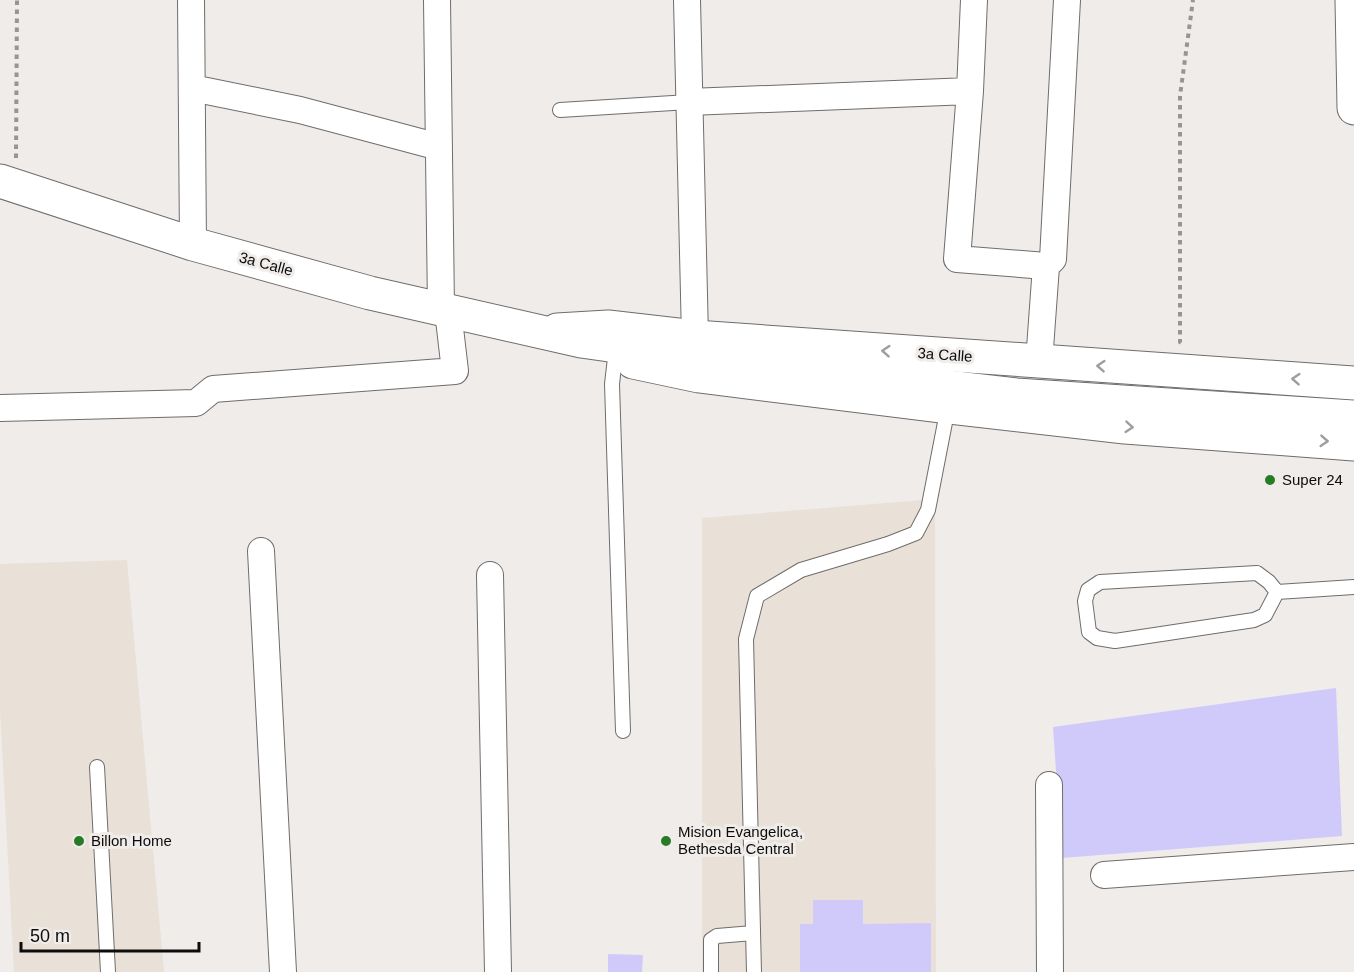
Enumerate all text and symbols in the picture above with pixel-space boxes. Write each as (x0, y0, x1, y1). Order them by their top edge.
street label: 3a Calle (237, 248, 295, 279)
street label: 3a Calle (917, 344, 973, 365)
one-way arrow (881, 345, 890, 358)
one-way arrow (1097, 360, 1106, 373)
one-way arrow (1291, 373, 1300, 386)
one-way arrow (1125, 421, 1134, 434)
one-way arrow (1319, 435, 1328, 448)
place label: Super 24 (1282, 471, 1343, 488)
marker: Super 24 (1263, 473, 1277, 487)
place label: Mision Evangelica, Bethesda Central (678, 823, 803, 857)
place label: Billon Home (91, 832, 172, 849)
marker: Billon Home (72, 834, 86, 848)
marker: Mision Evangelica, Bethesda Central (659, 834, 673, 848)
scale bar (21, 915, 200, 953)
text: 50 m (30, 926, 70, 946)

